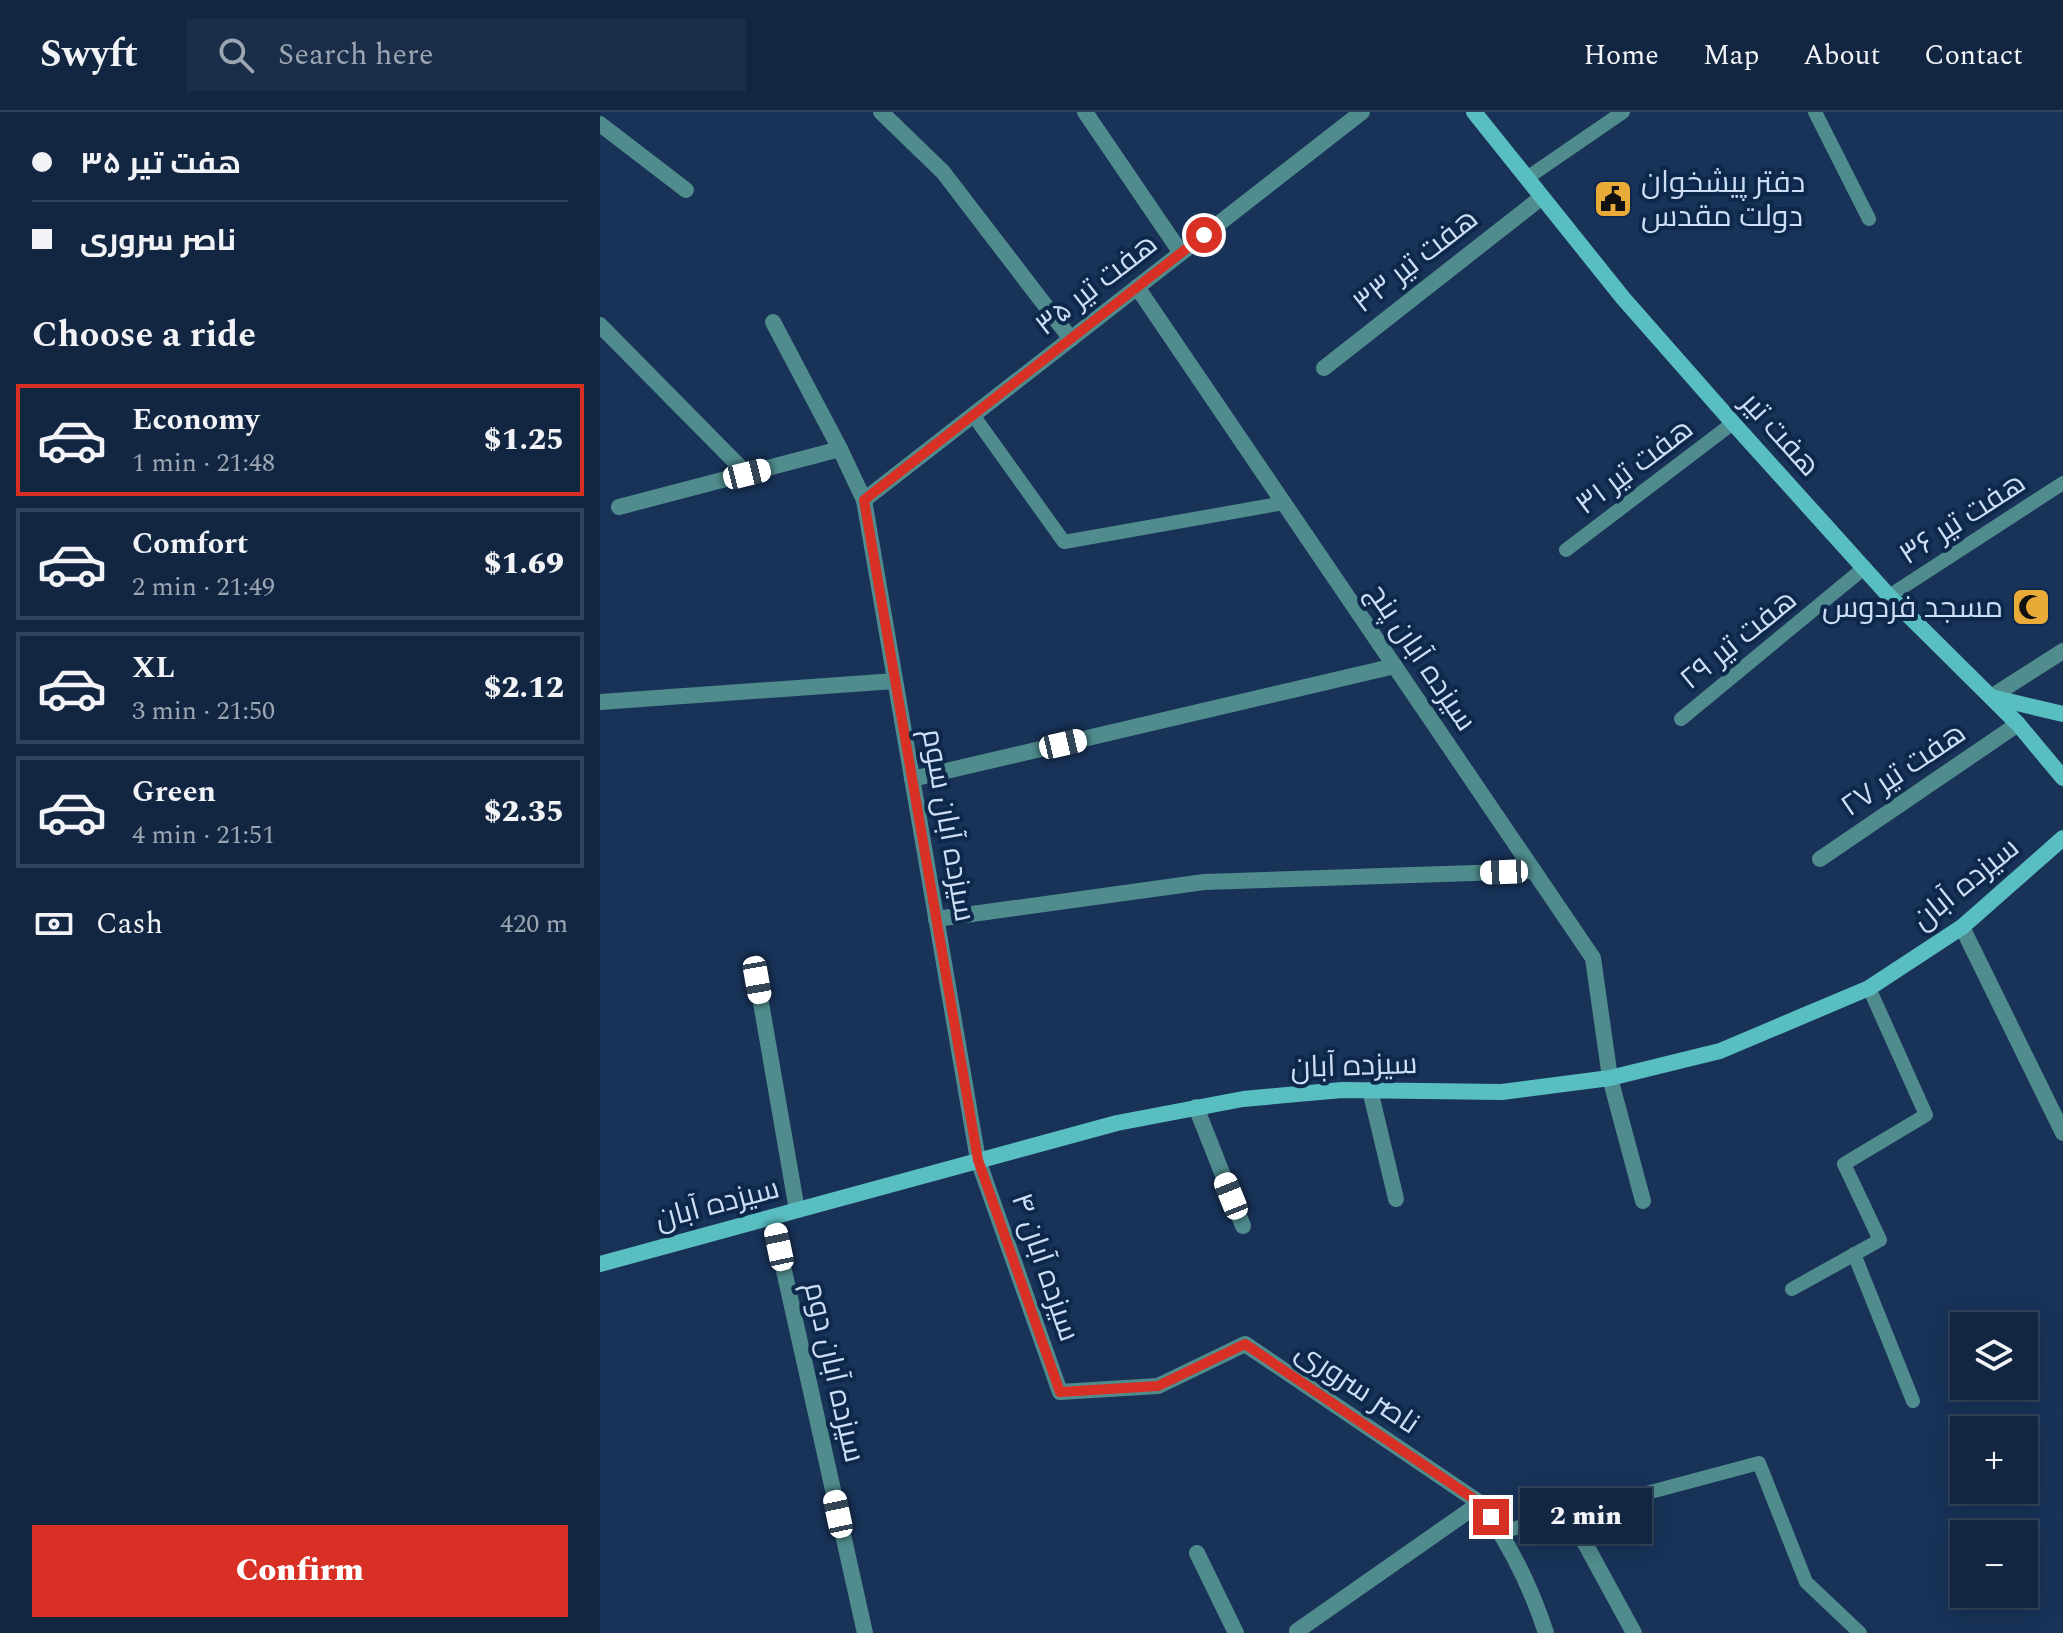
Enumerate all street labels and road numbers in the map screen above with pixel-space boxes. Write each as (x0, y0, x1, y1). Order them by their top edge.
street label: هفت تیر ۳۳ (1343, 197, 1488, 325)
street label: هفت تیر ۳۵ (1025, 222, 1168, 348)
street label: هفت تیر (1728, 380, 1831, 488)
street label: هفت تیر ۳۱ (1566, 407, 1704, 527)
street label: هفت تیر ۳۶ (1890, 461, 2035, 577)
street label: سیزده آبان پنج (1355, 574, 1488, 741)
street label: هفت تیر ۲۹ (1670, 578, 1807, 702)
street label: هفت تیر ۲۷ (1831, 711, 1976, 829)
street label: سیزده آبان سوم (908, 725, 988, 925)
street label: سیزده آبان (1902, 826, 2029, 942)
street label: سیزده آبان (1290, 1041, 1418, 1091)
street label: سیزده آبان (650, 1165, 785, 1243)
street label: سیزده آبان ۴ (998, 1187, 1092, 1348)
street label: سیزده آبان دوم (791, 1277, 877, 1467)
street label: ناصر سروری (1286, 1329, 1429, 1446)

